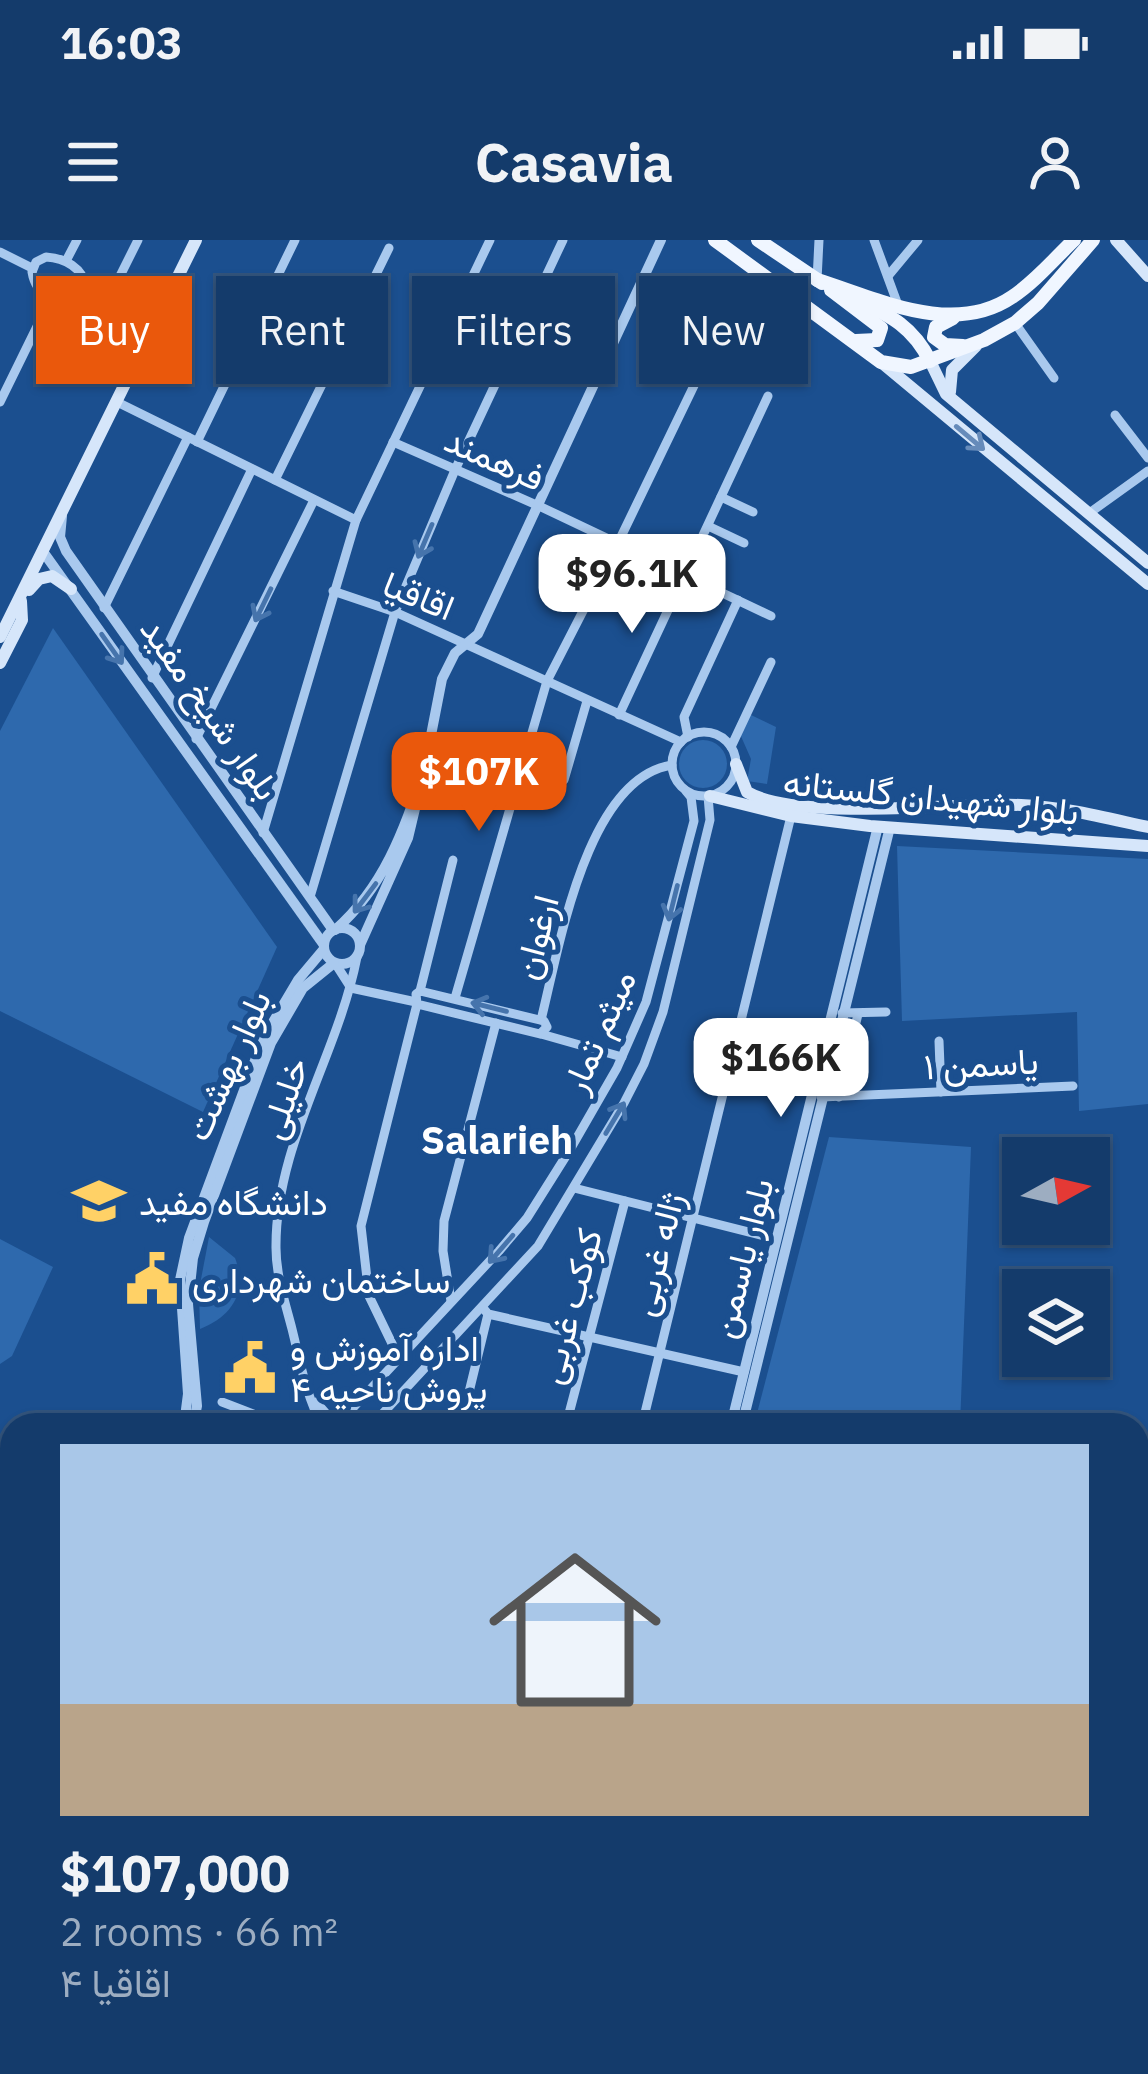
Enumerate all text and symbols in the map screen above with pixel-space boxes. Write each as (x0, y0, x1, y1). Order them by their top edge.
text: 16:03 (60, 13, 183, 71)
text: Casavia (475, 127, 673, 197)
icon: menu (60, 129, 126, 195)
icon: person (1022, 129, 1088, 195)
chip: Buy (36, 276, 192, 384)
chip: Rent (216, 276, 388, 384)
chip: Filters (412, 276, 615, 384)
chip: New (639, 276, 808, 384)
street label: فرهمند (438, 415, 552, 501)
one-way arrow (954, 424, 986, 450)
one-way arrow (413, 521, 434, 558)
pin: $96.1K (534, 534, 730, 636)
text: $96.1K (566, 547, 698, 598)
street label: اقاقیا (376, 560, 462, 630)
one-way arrow (250, 587, 273, 622)
street label: بلوار شیخ مفید (128, 607, 291, 811)
one-way arrow (99, 631, 124, 665)
pin: $107K (395, 732, 563, 834)
text: $107K (419, 745, 539, 796)
street label: بلوار شهیدان گلستانه (781, 757, 1081, 835)
one-way arrow (352, 881, 379, 913)
one-way arrow (661, 884, 683, 922)
street label: ارغوان (501, 890, 569, 984)
street label: میثم تمار (550, 962, 647, 1101)
street label: بلوار بهشت (173, 983, 281, 1147)
one-way arrow (471, 995, 509, 1017)
pin: $166K (697, 1018, 865, 1120)
text: $166K (721, 1031, 841, 1082)
street label: یاسمن ۱ (923, 1037, 1039, 1089)
street label: خلیلی (247, 1051, 319, 1145)
one-way arrow (603, 1101, 627, 1136)
district label: Salarieh (421, 1114, 573, 1165)
north arrow (1002, 1137, 1110, 1245)
map controls (1002, 1137, 1110, 1377)
school or university icon: دانشگاه مفید (70, 1172, 128, 1230)
street label: بلوار یاسمن (698, 1173, 784, 1343)
place label: دانشگاه مفید (139, 1178, 328, 1225)
street label: ژاله غربی (618, 1187, 694, 1321)
street label: کوکب غربی (526, 1223, 612, 1389)
one-way arrow (487, 1233, 515, 1264)
public building icon: ساختمان شهرداری (123, 1250, 181, 1308)
place label: ساختمان شهرداری (192, 1256, 450, 1303)
button: layers (1002, 1269, 1110, 1377)
place label: اداره آموزش و پروش ناحیه ۴ (290, 1324, 487, 1414)
public building icon: اداره آموزش و پروش ناحیه ۴ (221, 1339, 279, 1397)
icon: home (467, 1522, 683, 1738)
text: $107,000 (60, 1840, 290, 1906)
text: 2 rooms · 66 m² (60, 1906, 338, 1957)
text: اقاقیا ۴ (60, 1957, 171, 2008)

